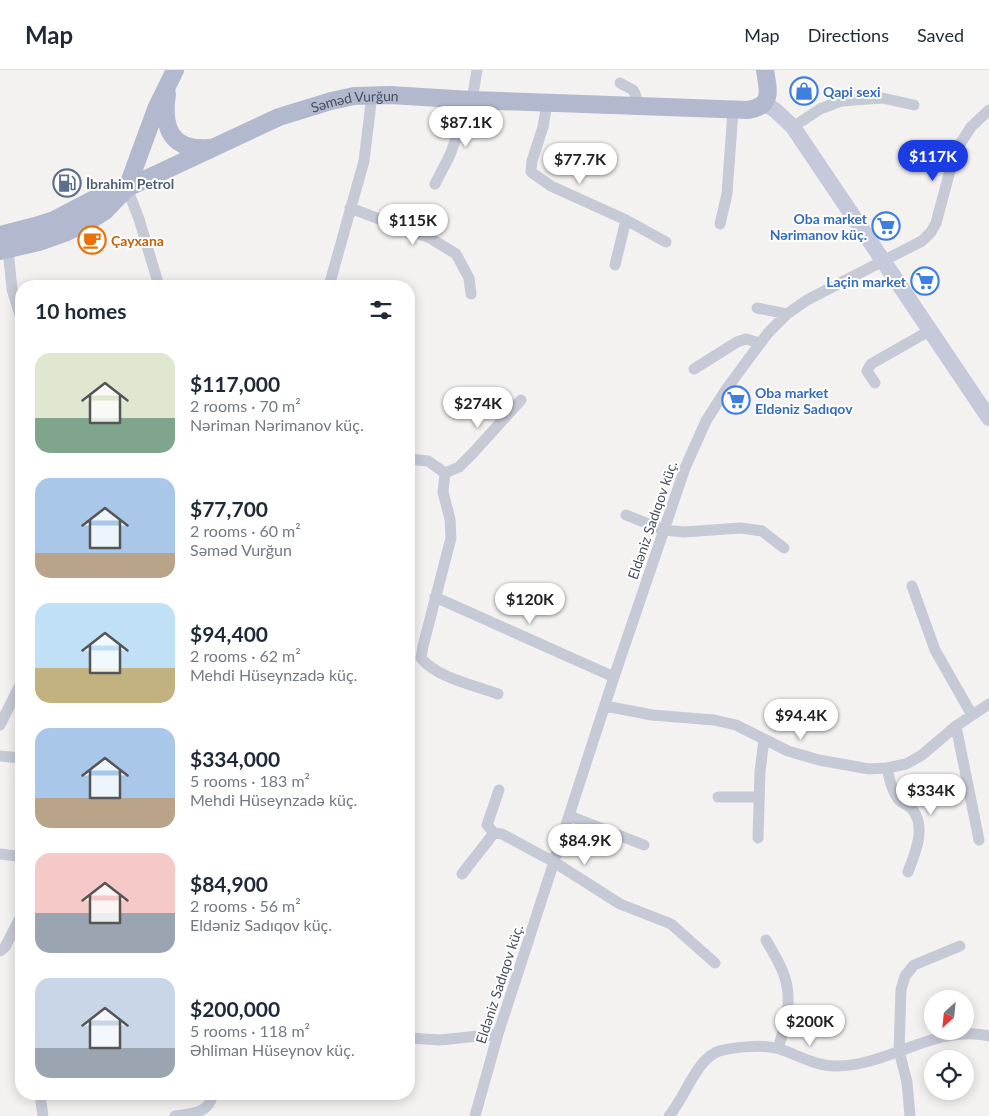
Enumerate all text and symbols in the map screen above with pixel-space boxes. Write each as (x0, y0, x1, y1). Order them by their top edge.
text: Map (25, 20, 73, 49)
text: Map (744, 24, 780, 46)
text: Directions (808, 24, 889, 46)
text: Saved (917, 24, 964, 46)
shop icon: Qapi sexi (789, 76, 819, 106)
place label: Qapi sexi (823, 83, 881, 100)
street label: Səməd Vurğun (309, 86, 399, 115)
pin: $87.1K (425, 106, 507, 148)
text: $87.1K (440, 112, 492, 131)
pin: $117K (898, 140, 968, 182)
pin: $77.7K (539, 142, 621, 185)
text: $117K (909, 146, 957, 165)
text: $77.7K (554, 149, 606, 168)
fuel station icon: İbrahim Petrol (52, 168, 82, 198)
place label: İbrahim Petrol (86, 175, 174, 192)
pin: $115K (378, 204, 448, 246)
text: $115K (389, 210, 437, 229)
place label: Oba market Nərimanov küç. (770, 210, 868, 243)
supermarket icon: Oba market Nərimanov küç. (871, 211, 901, 241)
cafe icon: Çayxana (77, 225, 107, 255)
place label: Çayxana (111, 232, 164, 249)
supermarket icon: Laçin market (910, 266, 940, 296)
place label: Laçin market (826, 273, 907, 290)
icon: filters (367, 296, 395, 324)
text: 10 homes (35, 298, 126, 323)
text: $117,000 (190, 371, 280, 396)
icon: home (75, 373, 135, 433)
place label: Oba market Eldəniz Sadıqov (755, 384, 853, 417)
supermarket icon: Oba market Eldəniz Sadıqov (721, 385, 751, 415)
pin: $274K (443, 386, 513, 429)
text: $274K (454, 393, 502, 412)
text: 2 rooms · 70 m² (190, 396, 301, 415)
text: Nəriman Nərimanov küç. (190, 415, 364, 434)
street label: Eldəniz Sadıqov küç. (624, 458, 680, 582)
text: $77,700 (190, 496, 268, 521)
icon: home (75, 498, 135, 558)
text: 2 rooms · 60 m² (190, 521, 301, 540)
text: Səməd Vurğun (190, 540, 292, 559)
pin: $120K (495, 582, 565, 625)
text: $120K (506, 589, 554, 608)
text: $94,400 (190, 621, 268, 646)
icon: home (75, 623, 135, 683)
text: 2 rooms · 62 m² (190, 646, 301, 665)
text: Mehdi Hüseynzadə küç. (190, 665, 357, 684)
pin: $94.4K (760, 698, 842, 741)
text: $94.4K (775, 705, 827, 724)
text: $334,000 (190, 746, 280, 771)
icon: home (75, 748, 135, 808)
text: 5 rooms · 183 m² (190, 771, 310, 790)
pin: $334K (896, 774, 966, 816)
text: $334K (907, 780, 955, 799)
text: Mehdi Hüseynzadə küç. (190, 790, 357, 809)
pin: $84.9K (544, 824, 626, 866)
text: $84.9K (559, 830, 611, 849)
text: $84,900 (190, 871, 268, 896)
icon: home (75, 873, 135, 933)
text: 2 rooms · 56 m² (190, 896, 301, 915)
text: Eldəniz Sadıqov küç. (190, 915, 332, 934)
street label: Eldəniz Sadıqov küç. (472, 922, 526, 1046)
north arrow (924, 990, 974, 1040)
map controls (924, 990, 974, 1100)
text: $200,000 (190, 996, 280, 1021)
icon: home (75, 998, 135, 1058)
pin: $200K (775, 1004, 845, 1047)
text: $200K (786, 1011, 834, 1030)
text: 5 rooms · 118 m² (190, 1021, 310, 1040)
text: Əhliman Hüseynov küç. (190, 1040, 355, 1059)
button: locate (924, 1050, 974, 1100)

